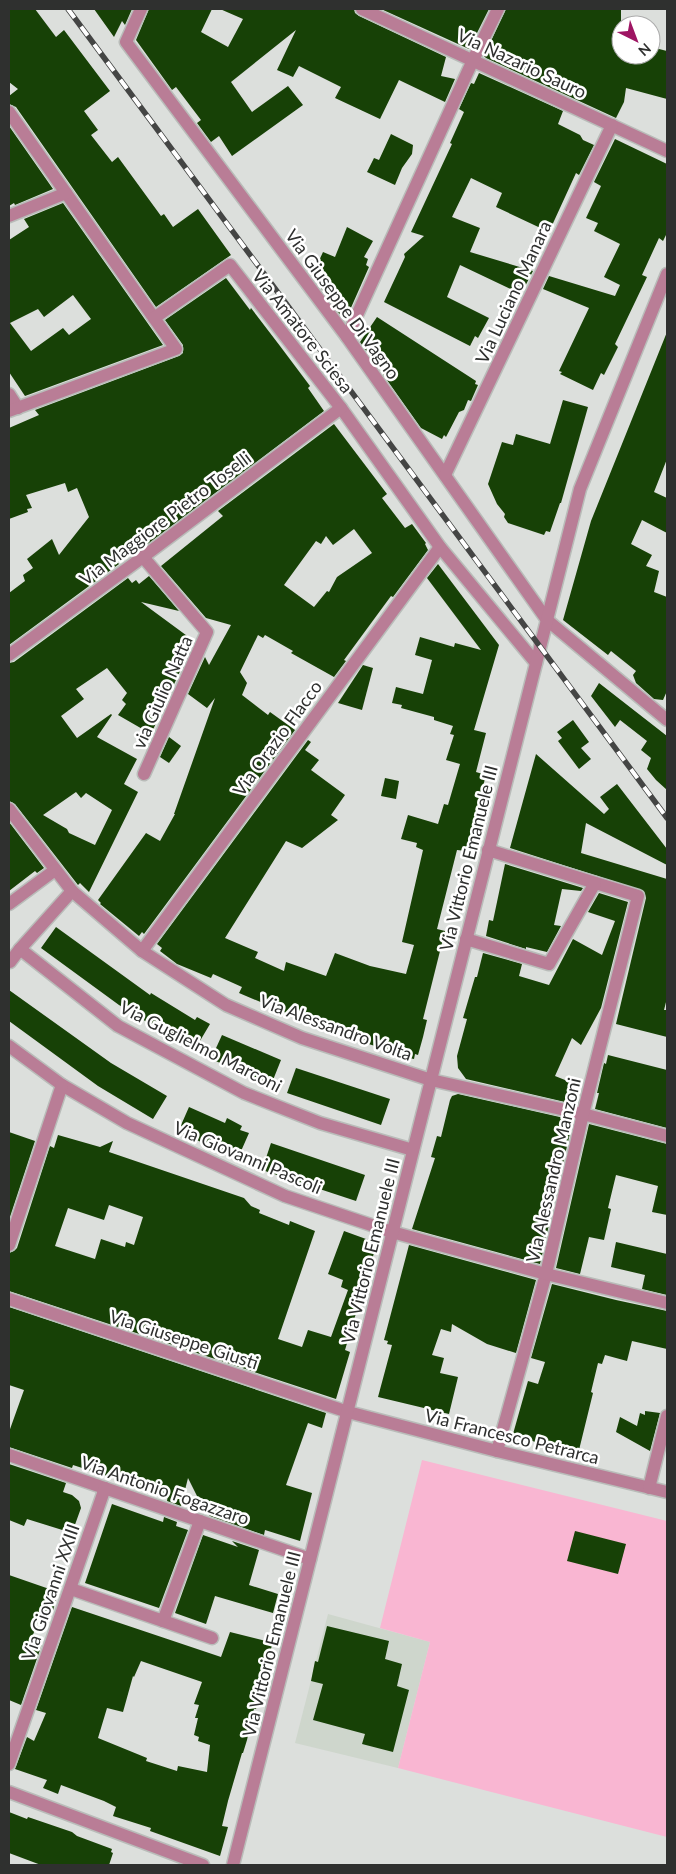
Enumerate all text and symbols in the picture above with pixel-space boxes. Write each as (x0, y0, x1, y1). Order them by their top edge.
north arrow (611, 15, 661, 65)
street label: Via Nazario Sauro (454, 23, 590, 103)
text: N (635, 40, 655, 60)
street label: Via Luciano Manara (470, 217, 556, 367)
street label: Via Giuseppe Di Vagno (281, 225, 405, 383)
street label: Via Amatore Sciesa (248, 265, 358, 397)
street label: Via Maggiore Pietro Toselli (75, 446, 255, 590)
street label: via Giulio Natta (127, 632, 197, 752)
street label: Via Orazio Flacco (228, 676, 326, 800)
street label: Via Vittorio Emanuele III (434, 763, 502, 953)
street label: Via Alessandro Volta (257, 989, 415, 1065)
street label: Via Guglielmo Marconi (116, 996, 286, 1096)
street label: Via Alessandro Manzoni (521, 1075, 585, 1265)
street label: Via Giovanni Pascoli (171, 1116, 325, 1198)
street label: Via Vittorio Emanuele III (336, 1156, 404, 1346)
street label: Via Giuseppe Giusti (107, 1305, 261, 1373)
street label: Via Francesco Petrarca (422, 1404, 602, 1468)
street label: Via Antonio Fogazzaro (78, 1451, 252, 1529)
street label: Via Giovanni XXIII (16, 1521, 84, 1663)
street label: Via Vittorio Emanuele III (237, 1549, 305, 1739)

